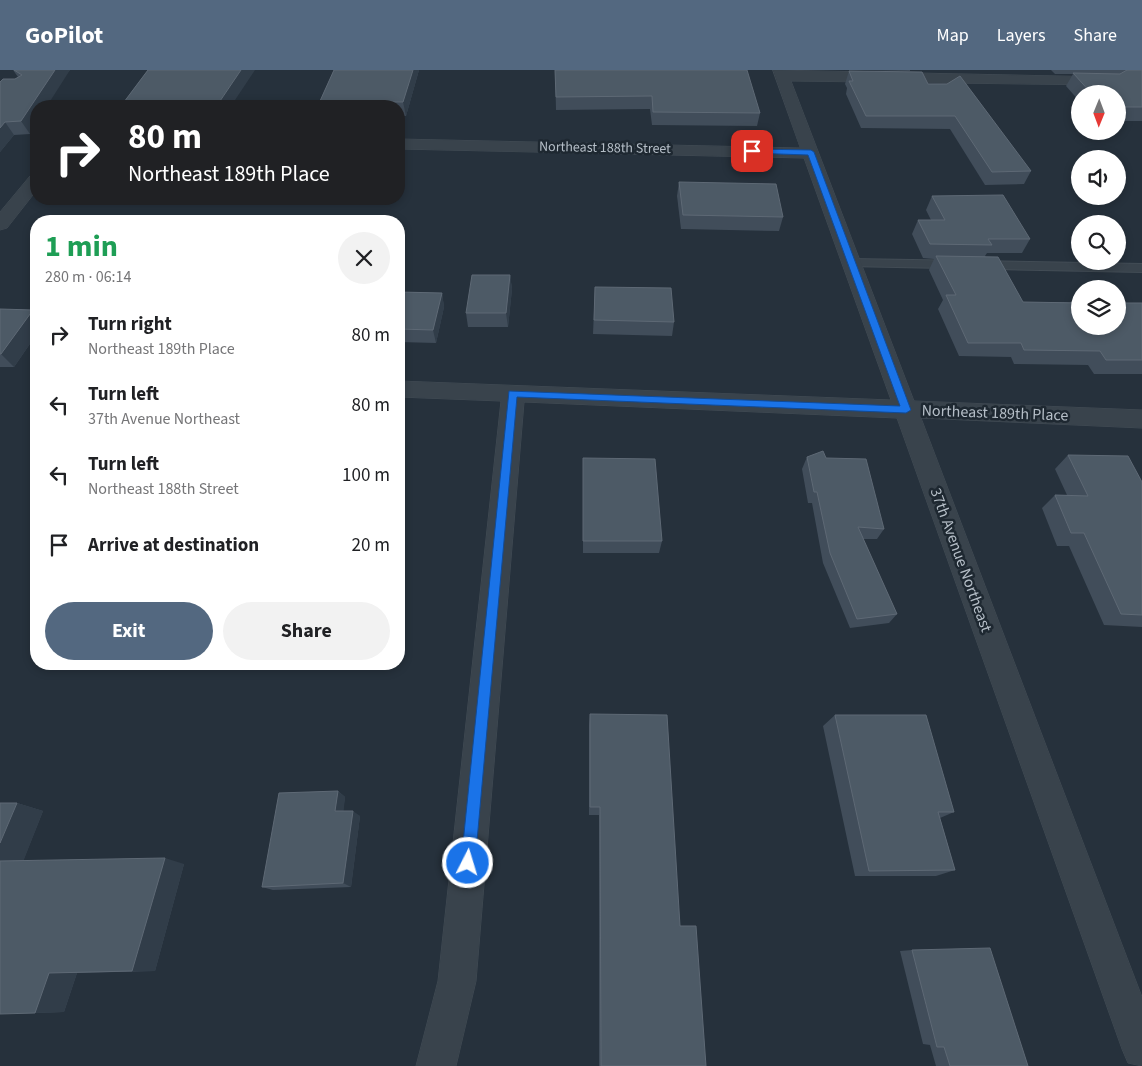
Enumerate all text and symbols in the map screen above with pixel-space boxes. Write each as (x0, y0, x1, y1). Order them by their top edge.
text: GoPilot (25, 18, 103, 53)
text: Map (937, 23, 969, 48)
text: Layers (997, 23, 1046, 48)
text: Share (1074, 23, 1117, 48)
north arrow (1071, 85, 1126, 140)
map controls (1071, 85, 1126, 335)
text: 80 m (128, 112, 202, 162)
icon: right (45, 120, 110, 185)
pin (731, 130, 773, 172)
street label: Northeast 188th Street (539, 137, 671, 159)
icon: arrive (738, 137, 766, 165)
button: sound (1071, 150, 1126, 205)
text: Northeast 189th Place (128, 158, 330, 190)
button: search (1071, 215, 1126, 270)
text: 1 min (45, 225, 118, 268)
button: close (338, 232, 390, 284)
text: 280 m · 06:14 (45, 266, 132, 288)
button: layers (1071, 280, 1126, 335)
text: Turn right (88, 311, 172, 338)
icon: right (45, 321, 73, 349)
text: 80 m (352, 322, 390, 349)
text: Northeast 189th Place (88, 338, 235, 360)
text: Turn left (88, 381, 159, 408)
icon: left (45, 391, 73, 419)
text: 80 m (352, 392, 390, 419)
street label: Northeast 189th Place (921, 399, 1069, 427)
text: 37th Avenue Northeast (88, 408, 240, 430)
text: Turn left (88, 451, 159, 478)
icon: left (45, 461, 73, 489)
text: 100 m (342, 462, 390, 489)
text: Northeast 188th Street (88, 478, 239, 500)
street label: 37th Avenue Northeast (925, 485, 998, 636)
icon: arrive (45, 531, 73, 559)
text: Arrive at destination (88, 532, 259, 559)
text: 20 m (352, 532, 390, 559)
button: Exit (45, 602, 213, 660)
button: Share (223, 602, 390, 660)
position arrow (441, 836, 493, 888)

